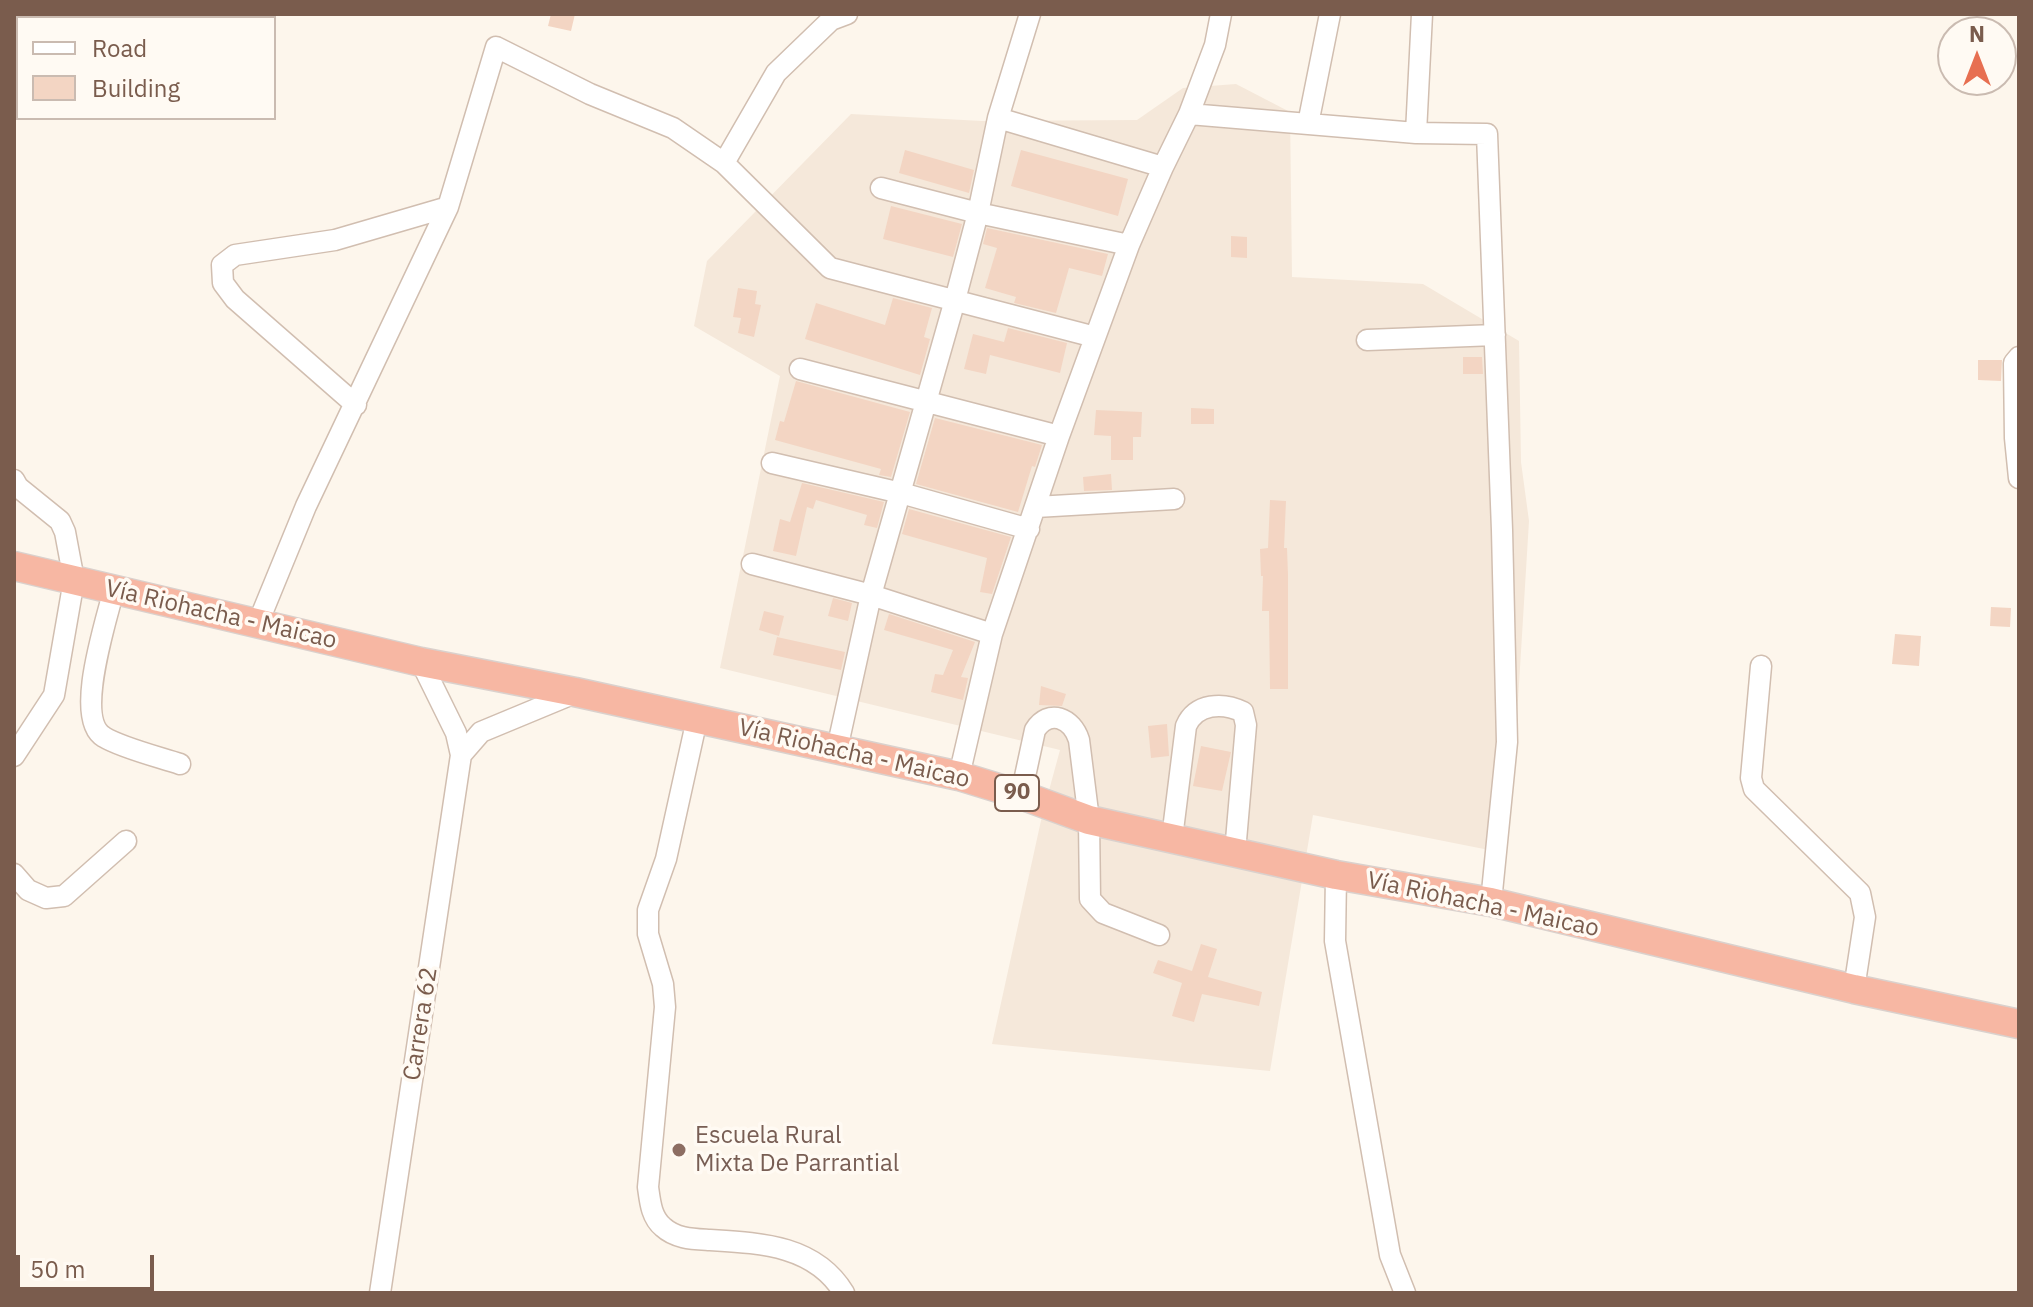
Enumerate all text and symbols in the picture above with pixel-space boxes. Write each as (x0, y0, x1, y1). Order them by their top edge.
legend (16, 16, 276, 120)
north arrow (1937, 16, 2017, 96)
text: N (1969, 19, 1985, 48)
text: Road (92, 32, 147, 64)
text: Building (92, 72, 180, 104)
street label: Vía Riohacha - Maicao (103, 574, 339, 656)
street label: Vía Riohacha - Maicao (736, 713, 972, 795)
road number: 90 (995, 775, 1039, 811)
street label: Vía Riohacha - Maicao (1364, 866, 1602, 944)
street label: Carrera 62 (398, 965, 444, 1083)
place label: Escuela Rural Mixta De Parrantial (695, 1122, 899, 1178)
marker: Escuela Rural Mixta De Parrantial (670, 1141, 688, 1159)
scale bar (20, 1239, 158, 1289)
text: 50 m (30, 1253, 85, 1285)

